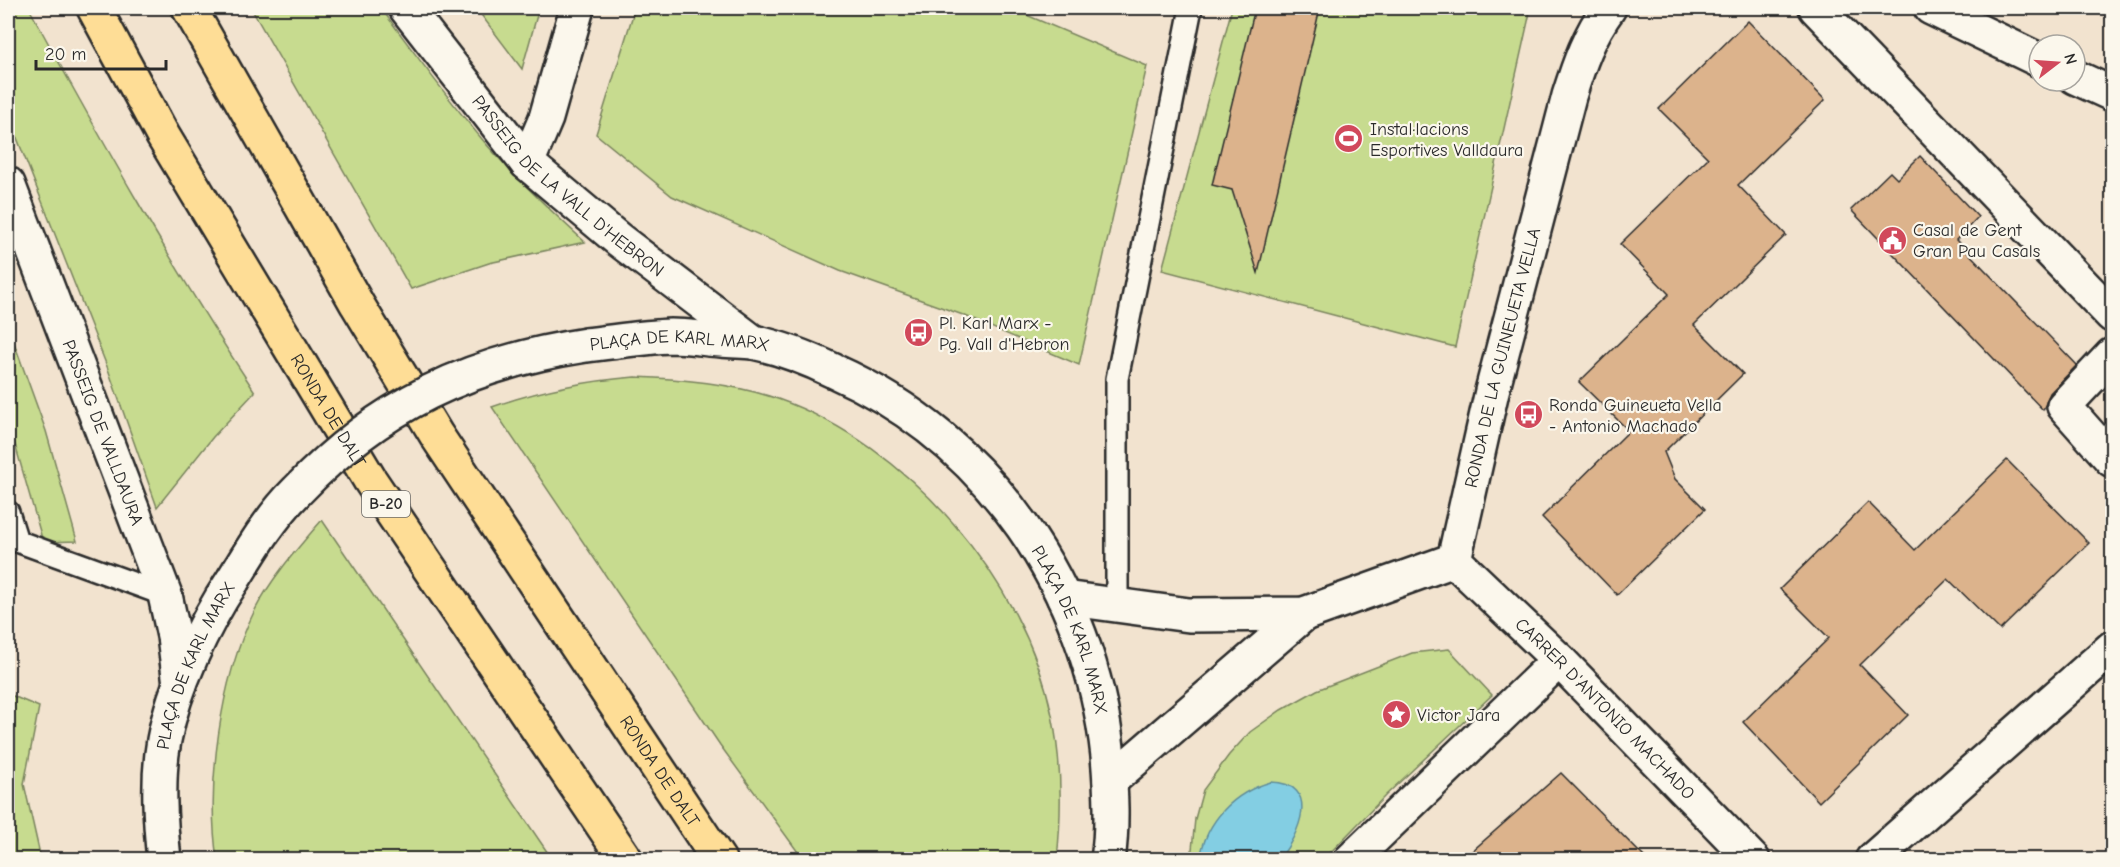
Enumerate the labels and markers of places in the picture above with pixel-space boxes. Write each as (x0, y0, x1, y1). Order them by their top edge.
place label: Instal·lacions Esportives Valldaura (1370, 119, 1523, 161)
sports icon: Instal·lacions Esportives Valldaura (1333, 123, 1365, 155)
place label: Casal de Gent Gran Pau Casals (1913, 220, 2040, 262)
public building icon: Casal de Gent Gran Pau Casals (1876, 224, 1908, 256)
place label: Pl. Karl Marx - Pg. Vall d'Hebron (939, 313, 1069, 355)
bus stop icon: Pl. Karl Marx - Pg. Vall d'Hebron (902, 317, 934, 349)
place label: Ronda Guineueta Vella - Antonio Machado (1549, 395, 1722, 437)
bus stop icon: Ronda Guineueta Vella - Antonio Machado (1512, 399, 1544, 431)
place icon: Victor Jara (1380, 699, 1412, 731)
place label: Victor Jara (1417, 705, 1500, 726)

